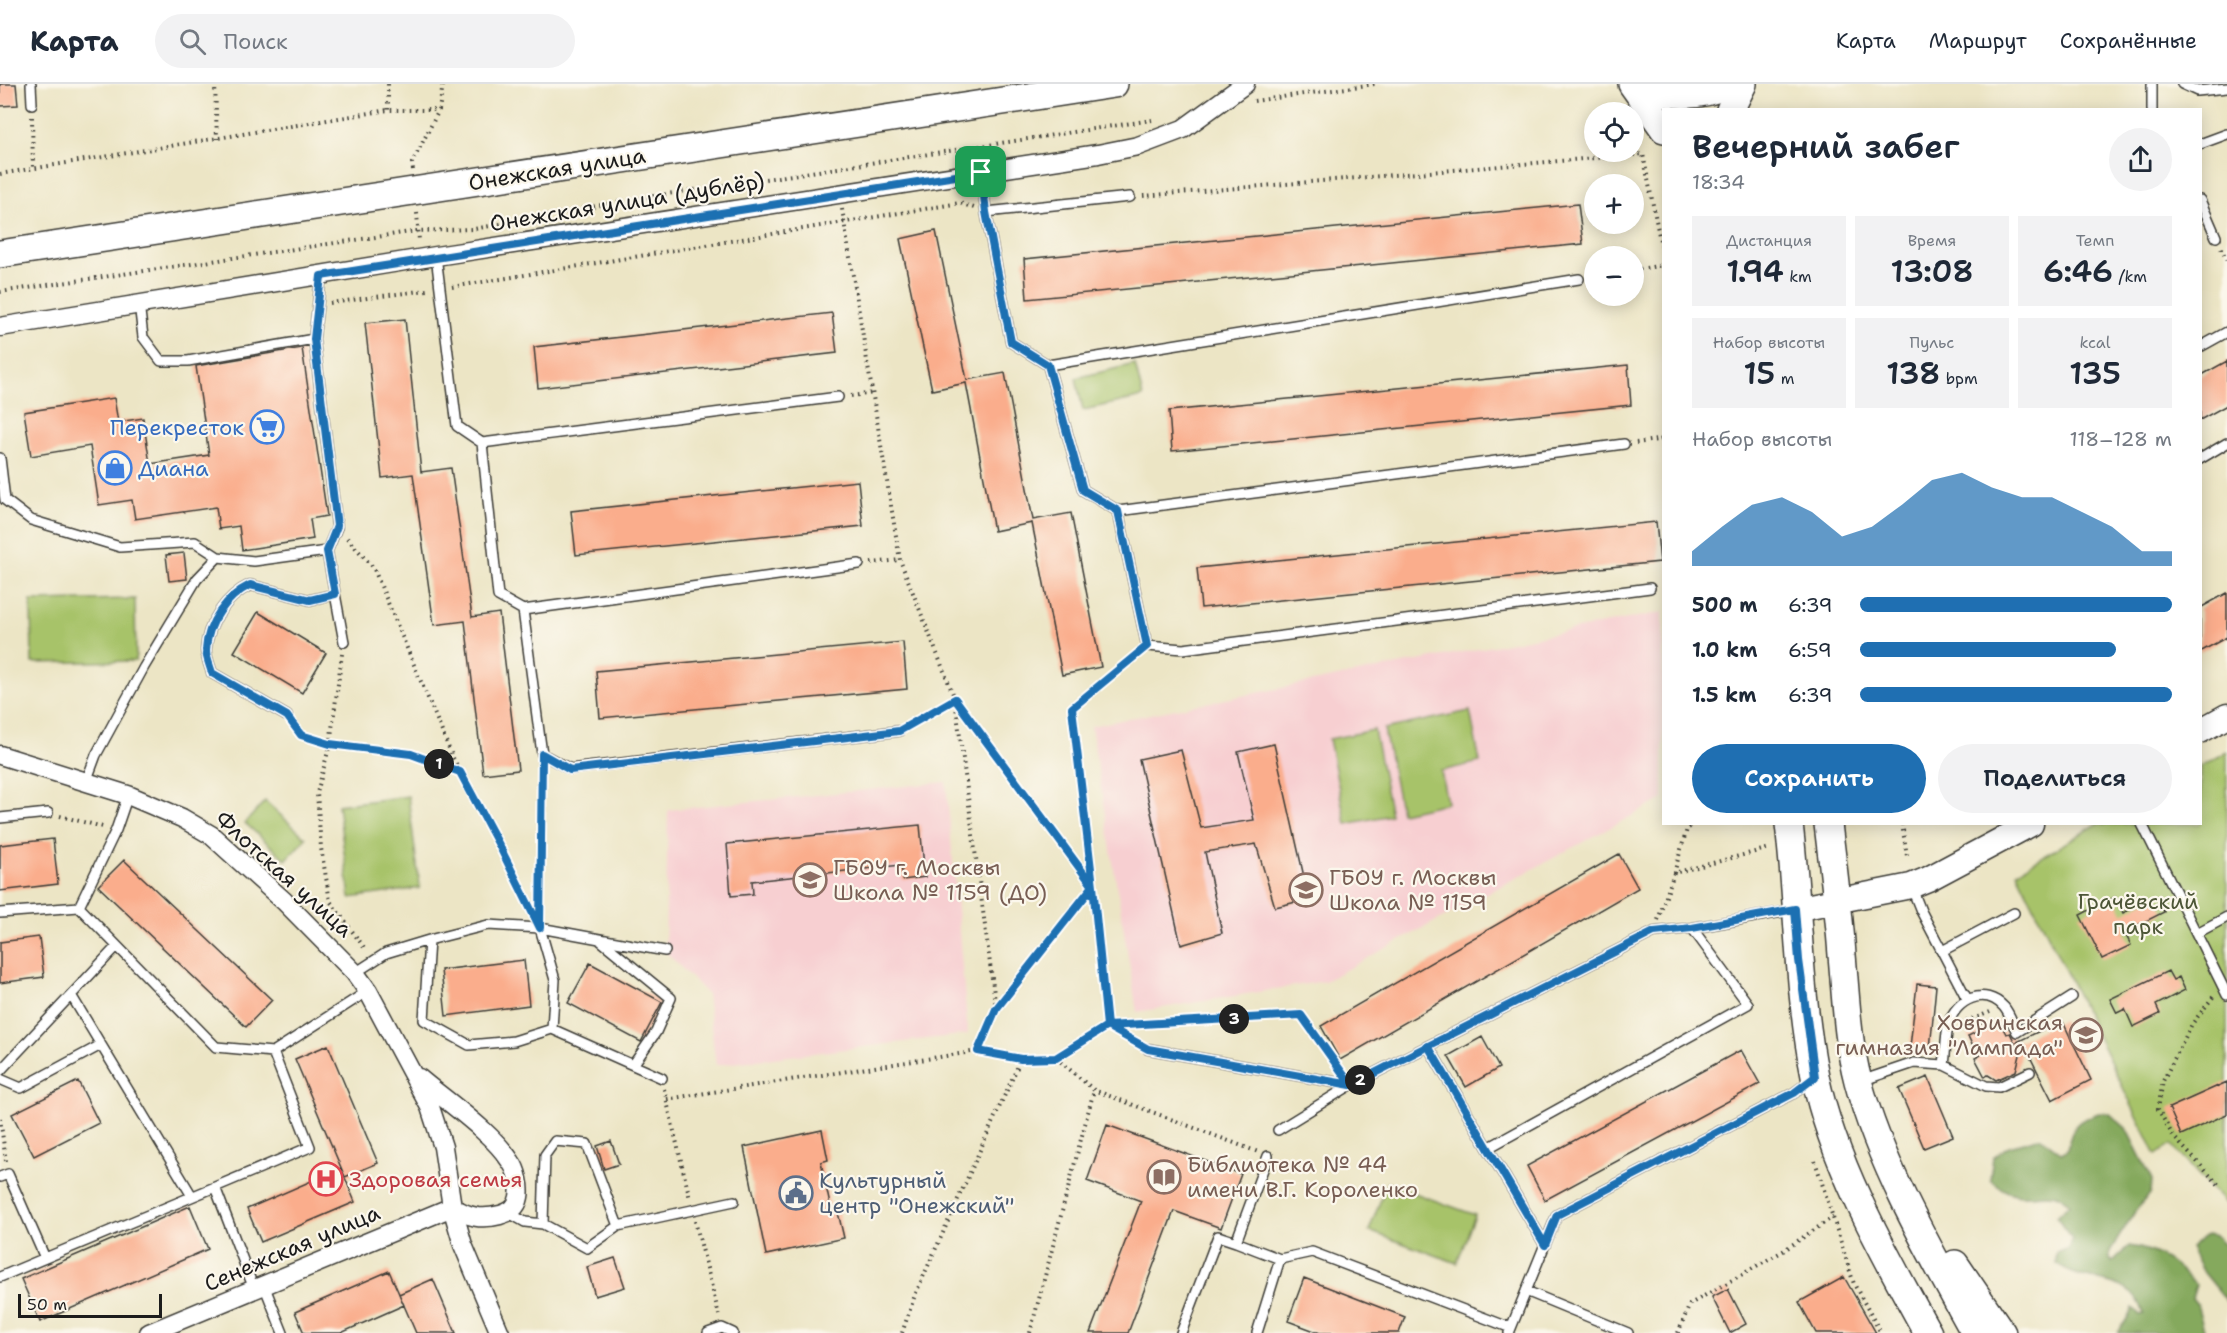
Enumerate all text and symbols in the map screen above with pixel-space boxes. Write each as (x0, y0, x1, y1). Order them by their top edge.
search box (155, 14, 575, 68)
text: Карта (30, 22, 119, 60)
icon: search (176, 25, 209, 58)
text: Поиск (224, 27, 288, 56)
text: Карта (1836, 27, 1896, 55)
text: Маршрут (1929, 27, 2027, 55)
text: Сохранённые (2060, 27, 2197, 55)
map controls (1584, 102, 1644, 306)
button: locate (1584, 102, 1644, 162)
text: Вечерний забег (1692, 124, 1960, 169)
button: share (2109, 128, 2172, 191)
street label: Онежская улица (466, 141, 648, 197)
pin (955, 146, 1006, 197)
icon: arrive (964, 155, 997, 188)
street label: Онежская улица (дублёр) (487, 166, 767, 238)
text: 18:34 (1692, 169, 1745, 195)
button: + (1584, 174, 1644, 234)
text: Дистанция (1726, 230, 1812, 251)
text: Время (1908, 230, 1956, 251)
text: Темп (2076, 230, 2114, 251)
button: − (1584, 246, 1644, 306)
text: 1.94 (1726, 251, 1784, 292)
text: 13:08 (1891, 251, 1973, 292)
text: 6:46 (2043, 251, 2113, 292)
text: km (1784, 266, 1812, 287)
text: /km (2113, 266, 2147, 287)
text: Набор высоты (1713, 332, 1825, 353)
text: Пульс (1910, 332, 1954, 353)
text: kcal (2079, 332, 2111, 353)
text: 15 (1744, 353, 1775, 394)
text: 138 (1886, 353, 1940, 394)
text: 135 (2069, 353, 2121, 394)
text: m (1775, 368, 1794, 389)
text: bpm (1940, 368, 1978, 389)
supermarket icon: Перекресток (249, 409, 285, 445)
place label: Перекресток (110, 413, 244, 442)
text: Набор высоты (1692, 426, 1832, 452)
text: 118–128 m (2069, 426, 2172, 452)
shop icon: Диана (97, 450, 133, 486)
place label: Диана (138, 454, 209, 483)
text: 500 m (1692, 592, 1758, 618)
text: 6:39 (1788, 592, 1833, 618)
text: 1.0 km (1692, 637, 1757, 663)
text: 6:59 (1788, 637, 1832, 663)
text: 1.5 km (1692, 682, 1756, 708)
text: 6:39 (1788, 682, 1833, 708)
button: Сохранить (1692, 744, 1926, 813)
button: Поделиться (1938, 744, 2172, 813)
pin: 1 (424, 749, 454, 779)
text: 1 (435, 753, 443, 774)
street label: Флотская улица (209, 805, 359, 944)
place label: ГБОУ г. Москвы Школа № 1159 (ДО) (833, 853, 1047, 907)
school or university icon: ГБОУ г. Москвы Школа № 1159 (ДО) (792, 862, 828, 898)
place label: ГБОУ г. Москвы Школа № 1159 (1329, 863, 1497, 917)
school or university icon: ГБОУ г. Москвы Школа № 1159 (1288, 872, 1324, 908)
park label: Грачёвский парк (2077, 887, 2199, 941)
pin: 3 (1219, 1004, 1249, 1034)
text: 3 (1228, 1008, 1240, 1029)
place label: Ховринская гимназия "Лампада" (1835, 1008, 2063, 1062)
school or university icon: Ховринская гимназия "Лампада" (2068, 1017, 2104, 1053)
pin: 2 (1345, 1065, 1375, 1095)
text: 2 (1354, 1069, 1366, 1090)
place label: Библиотека № 44 имени В.Г. Короленко (1187, 1150, 1418, 1204)
library icon: Библиотека № 44 имени В.Г. Короленко (1146, 1159, 1182, 1195)
hospital icon: Здоровая семья (308, 1161, 344, 1197)
place label: Здоровая семья (349, 1165, 523, 1194)
place label: Культурный центр "Онежский" (819, 1166, 1015, 1220)
public building icon: Культурный центр "Онежский" (778, 1175, 814, 1211)
street label: Сенежская улица (200, 1198, 385, 1298)
scale bar (18, 1291, 162, 1318)
text: 50 m (27, 1294, 67, 1315)

